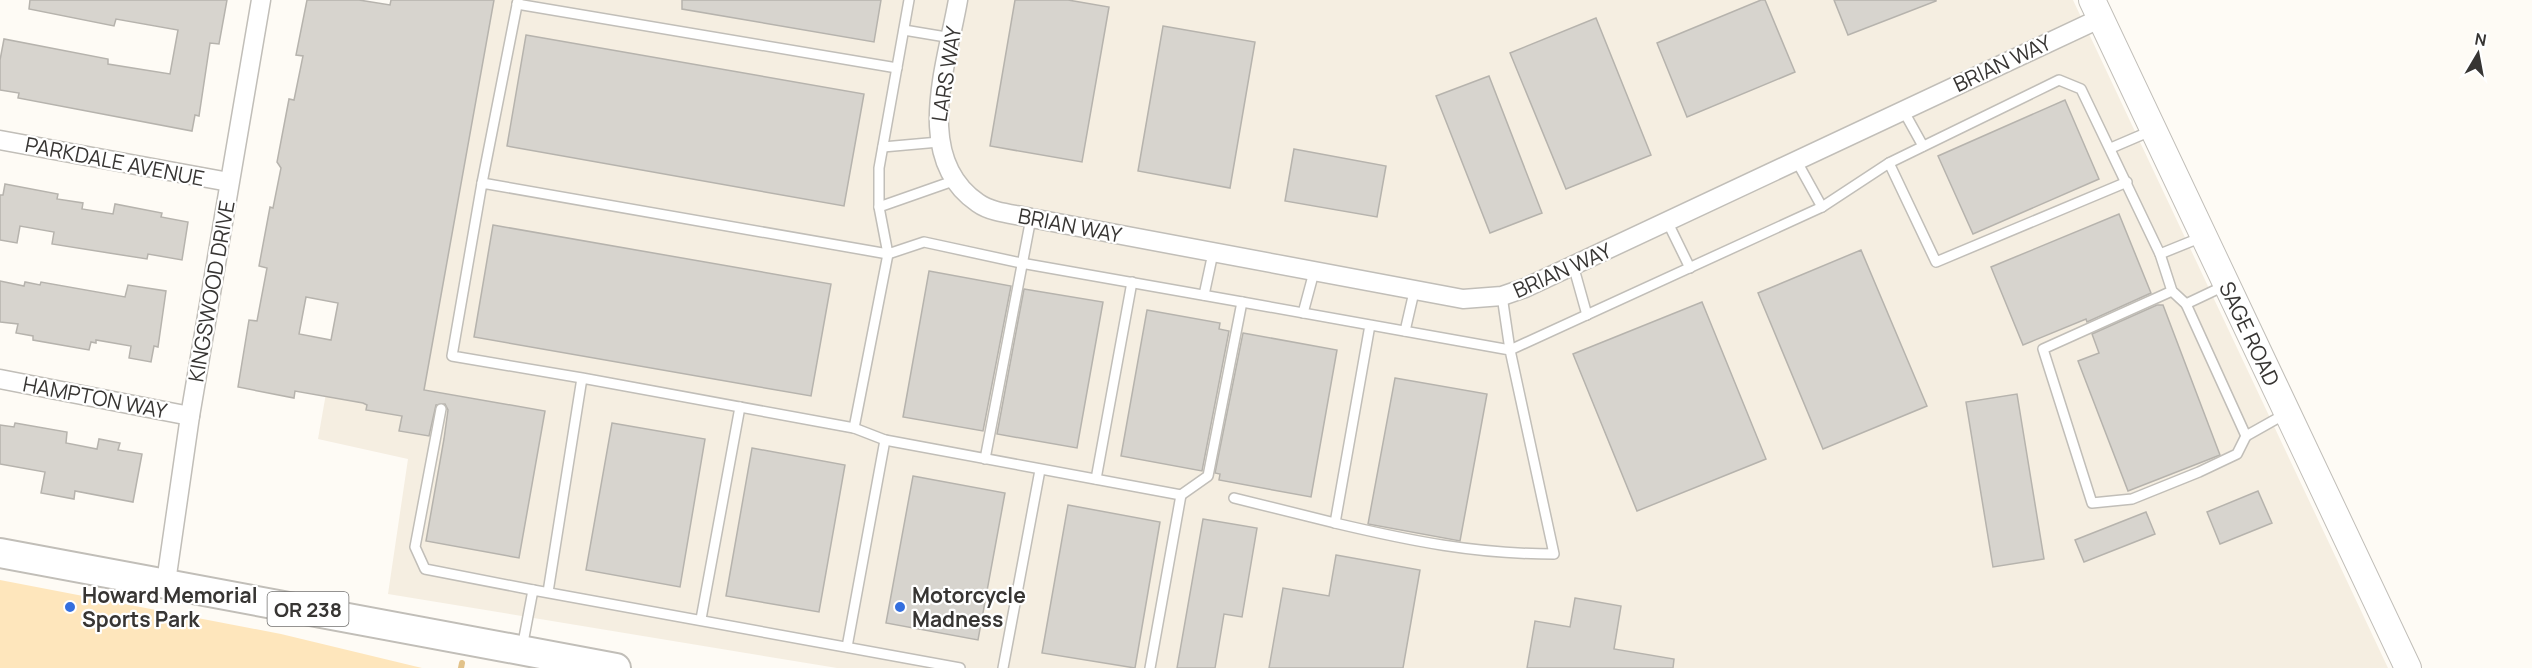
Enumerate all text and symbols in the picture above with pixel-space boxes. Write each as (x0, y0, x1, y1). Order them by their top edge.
street label: LARS WAY (925, 24, 967, 124)
north arrow (2448, 24, 2508, 84)
text: N (2473, 27, 2488, 51)
street label: BRIAN WAY (1949, 28, 2056, 98)
street label: PARKDALE AVENUE (23, 130, 207, 192)
street label: KINGSWOOD DRIVE (181, 198, 241, 384)
street label: BRIAN WAY (1016, 201, 1124, 249)
street label: BRIAN WAY (1508, 236, 1616, 304)
street label: SAGE ROAD (2213, 277, 2286, 390)
street label: HAMPTON WAY (21, 369, 170, 425)
place label: Howard Memorial Sports Park (82, 581, 258, 633)
place label: Motorcycle Madness (912, 581, 1026, 633)
road number: OR 238 (268, 592, 348, 626)
marker: Howard Memorial Sports Park (63, 600, 77, 614)
marker: Motorcycle Madness (893, 600, 907, 614)

